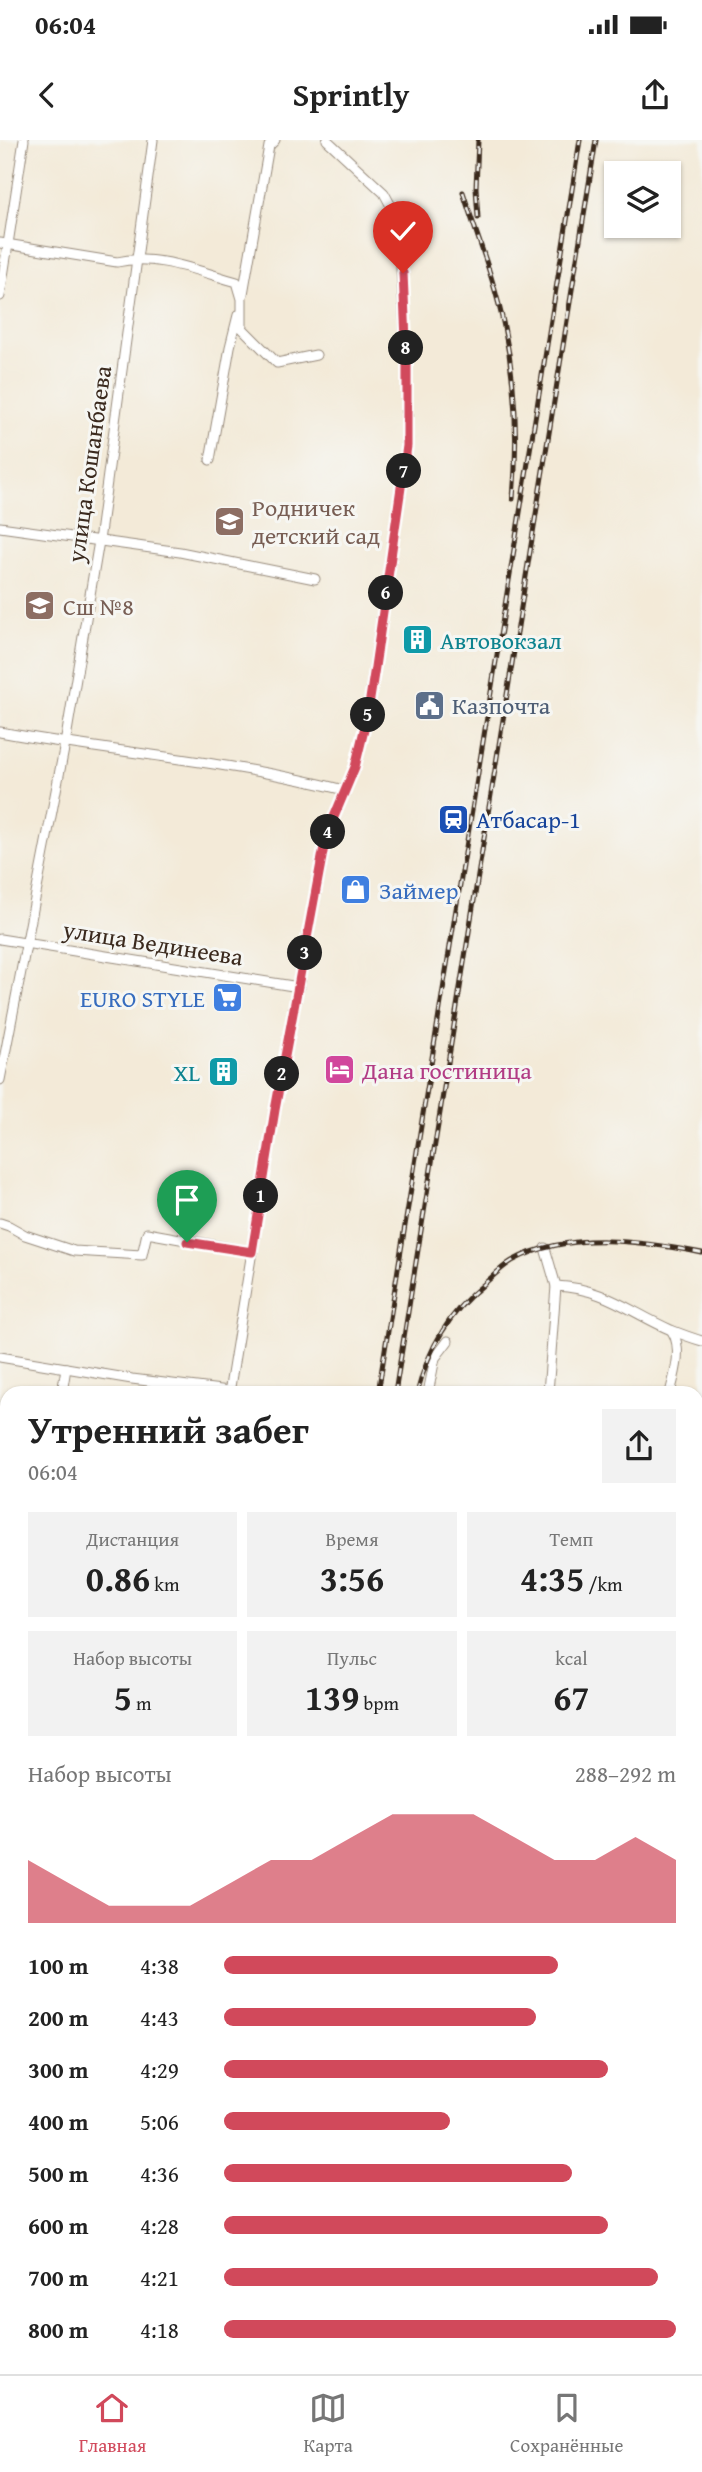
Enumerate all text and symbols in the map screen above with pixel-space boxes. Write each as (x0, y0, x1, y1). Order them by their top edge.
text: 06:04 (35, 5, 96, 44)
text: Sprintly (293, 71, 409, 118)
icon: back (28, 76, 66, 114)
icon: share (636, 76, 674, 114)
map controls (604, 161, 681, 238)
button: layers (604, 161, 681, 238)
pin (373, 201, 433, 273)
icon: check (384, 212, 422, 250)
pin: 8 (388, 330, 424, 366)
text: 8 (401, 333, 410, 361)
street label: улица Кошанбаева (58, 363, 120, 566)
pin: 7 (386, 454, 422, 488)
text: 7 (399, 456, 408, 484)
place label: Родничек детский сад (252, 490, 380, 553)
school or university icon: Родничек детский сад (212, 504, 246, 538)
pin: 6 (368, 575, 404, 610)
text: 6 (381, 578, 390, 606)
school or university icon: Сш №8 (23, 589, 57, 623)
place label: Сш №8 (63, 589, 134, 624)
building icon: Автовокзал (400, 623, 434, 657)
place label: Автовокзал (440, 623, 562, 658)
public building icon: Казпочта (412, 688, 446, 722)
place label: Казпочта (452, 688, 551, 723)
pin: 5 (350, 698, 386, 732)
text: 5 (363, 700, 372, 728)
station icon: Атбасар-1 (436, 802, 470, 836)
place label: Атбасар-1 (476, 802, 581, 837)
pin: 4 (310, 814, 346, 850)
text: 4 (323, 817, 332, 845)
shop icon: Займер (339, 873, 373, 907)
place label: Займер (379, 873, 459, 908)
street label: улица Вединеева (59, 911, 246, 975)
pin: 3 (288, 936, 322, 970)
text: 3 (300, 938, 309, 966)
place label: EURO STYLE (80, 981, 205, 1016)
supermarket icon: EURO STYLE (211, 981, 245, 1015)
hotel icon: Дана гостиница (322, 1053, 356, 1087)
place label: Дана гостиница (361, 1053, 532, 1088)
place label: XL (173, 1055, 200, 1090)
building icon: XL (206, 1055, 240, 1089)
pin: 2 (264, 1056, 300, 1091)
text: 2 (277, 1059, 286, 1087)
pin (157, 1170, 217, 1242)
pin: 1 (244, 1178, 278, 1214)
icon: arrive (168, 1181, 206, 1219)
text: 1 (256, 1181, 265, 1209)
text: Утренний забег (28, 1401, 309, 1457)
button: share (602, 1409, 676, 1483)
text: 06:04 (28, 1455, 78, 1488)
text: Дистанция (86, 1525, 179, 1553)
text: Время (325, 1525, 379, 1553)
text: Темп (549, 1525, 593, 1553)
text: 0.86 (86, 1553, 150, 1604)
text: 3:56 (320, 1553, 384, 1604)
text: 4:35 (520, 1553, 584, 1604)
text: km (150, 1570, 179, 1598)
text: /km (584, 1570, 623, 1598)
text: Набор высоты (73, 1644, 192, 1672)
text: Пульс (327, 1644, 377, 1672)
text: kcal (555, 1644, 588, 1672)
text: 5 (114, 1672, 132, 1723)
text: 139 (305, 1672, 359, 1723)
text: 67 (553, 1672, 589, 1723)
text: m (132, 1689, 152, 1717)
text: bpm (359, 1689, 399, 1717)
text: Набор высоты (28, 1757, 172, 1790)
text: 288–292 m (575, 1757, 676, 1790)
text: 100 m (28, 1949, 89, 1982)
text: 4:38 (140, 1949, 179, 1982)
text: 200 m (28, 2001, 89, 2034)
text: 4:43 (140, 2001, 179, 2034)
text: 300 m (28, 2053, 89, 2086)
text: 4:29 (140, 2053, 179, 2086)
text: 400 m (28, 2105, 89, 2138)
text: 5:06 (140, 2105, 179, 2138)
text: 500 m (28, 2157, 89, 2190)
text: 4:36 (140, 2157, 179, 2190)
text: 600 m (28, 2209, 89, 2242)
text: 4:28 (140, 2209, 179, 2242)
text: 700 m (28, 2261, 89, 2294)
text: 4:21 (140, 2261, 179, 2294)
text: 800 m (28, 2313, 89, 2346)
text: 4:18 (140, 2313, 179, 2346)
tab: Главная (79, 2389, 146, 2459)
tab: Карта (304, 2389, 353, 2459)
tab: Сохранённые (510, 2389, 623, 2459)

